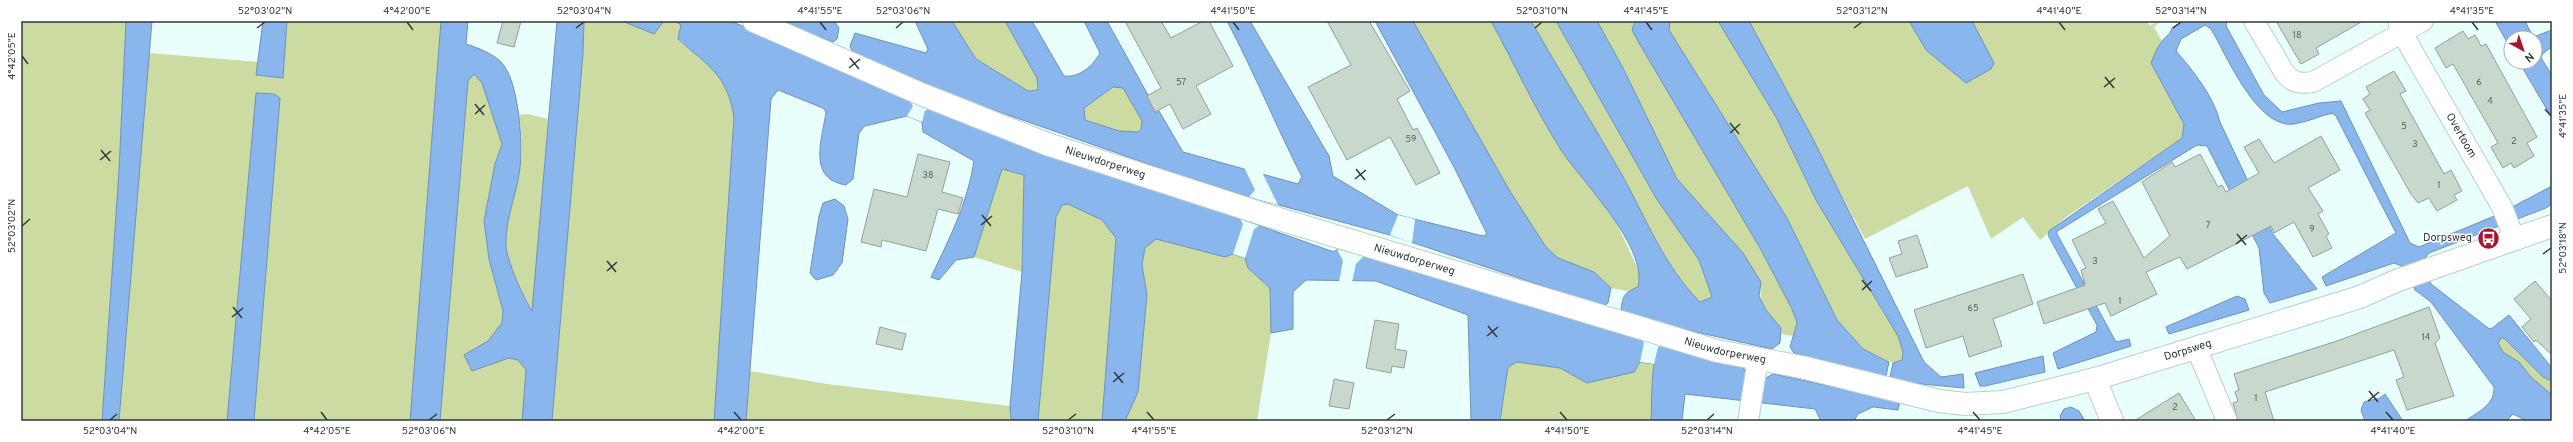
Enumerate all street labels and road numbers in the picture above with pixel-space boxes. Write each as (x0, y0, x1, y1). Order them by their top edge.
street label: Overtoom (2442, 111, 2479, 161)
street label: Nieuwdorperweg (1063, 143, 1147, 182)
street label: Nieuwdorperweg (1372, 241, 1457, 279)
street label: Nieuwdorperweg (1682, 334, 1767, 367)
street label: Dorpsweg (2162, 336, 2213, 364)

